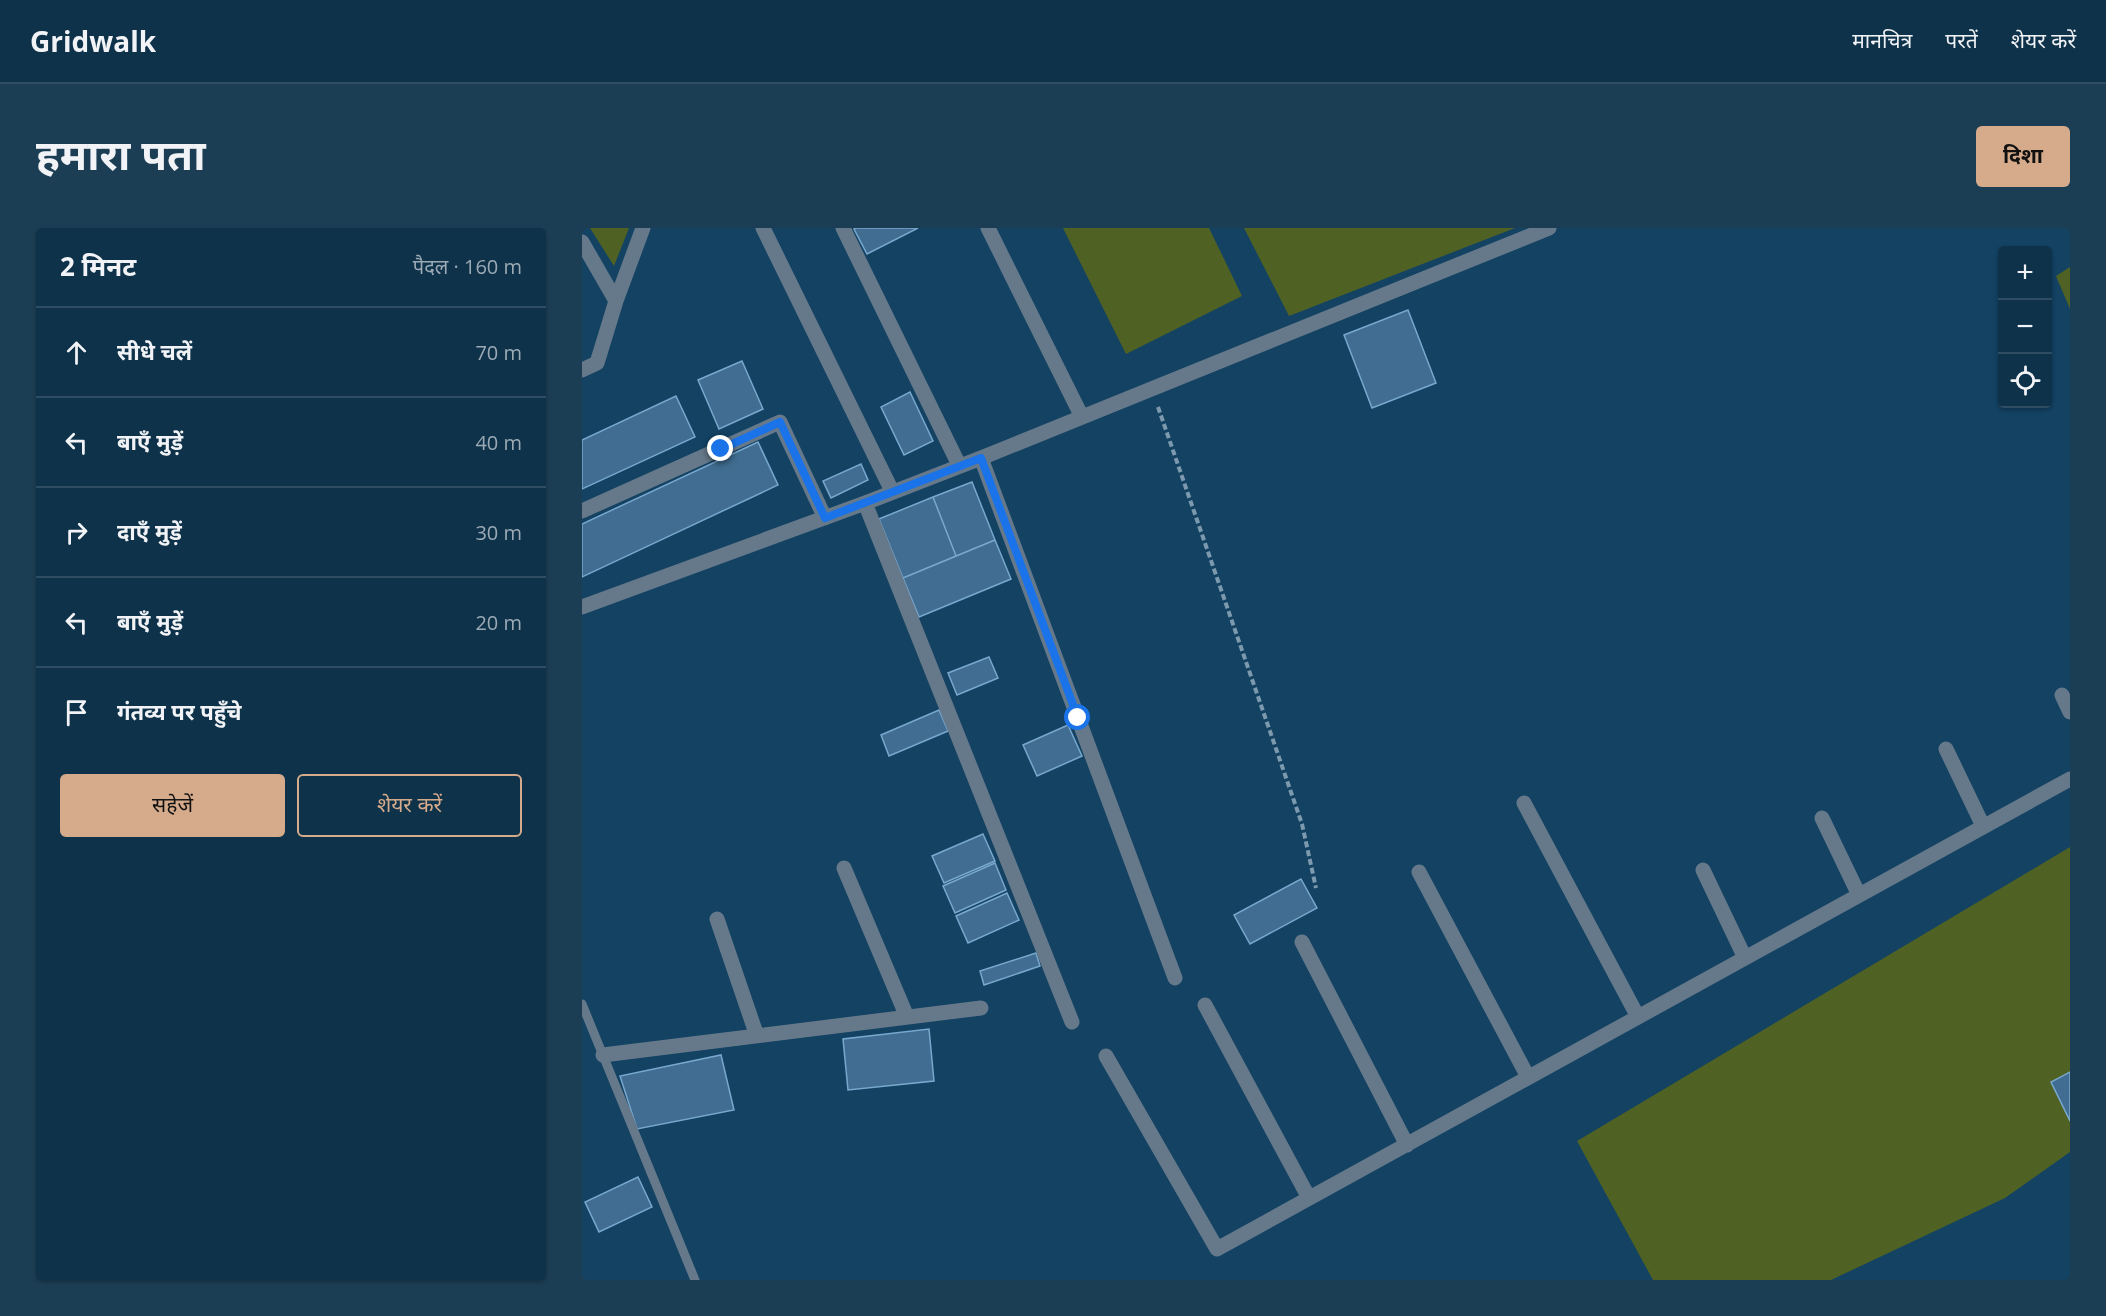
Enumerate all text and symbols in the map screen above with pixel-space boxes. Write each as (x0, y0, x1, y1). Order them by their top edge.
text: Gridwalk (30, 22, 156, 60)
text: मानचित्र (1852, 26, 1912, 54)
text: परतें (1945, 26, 1978, 54)
text: शेयर करें (2011, 26, 2076, 54)
text: हमारा पता (36, 125, 206, 182)
button: दिशा (1976, 126, 2070, 187)
map controls (1998, 246, 2052, 408)
button: + (1998, 246, 2052, 300)
text: 2 मिनट (60, 248, 136, 284)
text: पैदल · 160 m (413, 253, 522, 280)
button: − (1998, 300, 2052, 354)
icon: ahead (60, 336, 93, 369)
text: सीधे चलें (117, 336, 192, 366)
text: 70 m (475, 339, 522, 366)
button: locate (1998, 354, 2052, 408)
icon: left (60, 426, 93, 459)
text: बाएँ मुड़ें (117, 426, 183, 456)
text: 40 m (475, 429, 522, 456)
route end (707, 435, 733, 461)
icon: right (60, 516, 93, 549)
text: दाएँ मुड़ें (117, 516, 182, 546)
text: 30 m (475, 519, 522, 546)
icon: left (60, 606, 93, 639)
text: बाएँ मुड़ें (117, 606, 183, 636)
text: 20 m (475, 609, 522, 636)
icon: arrive (60, 696, 93, 729)
text: गंतव्य पर पहुँचे (117, 696, 242, 726)
route start (1064, 704, 1090, 730)
button: सहेजें (60, 774, 285, 837)
button: शेयर करें (297, 774, 522, 837)

